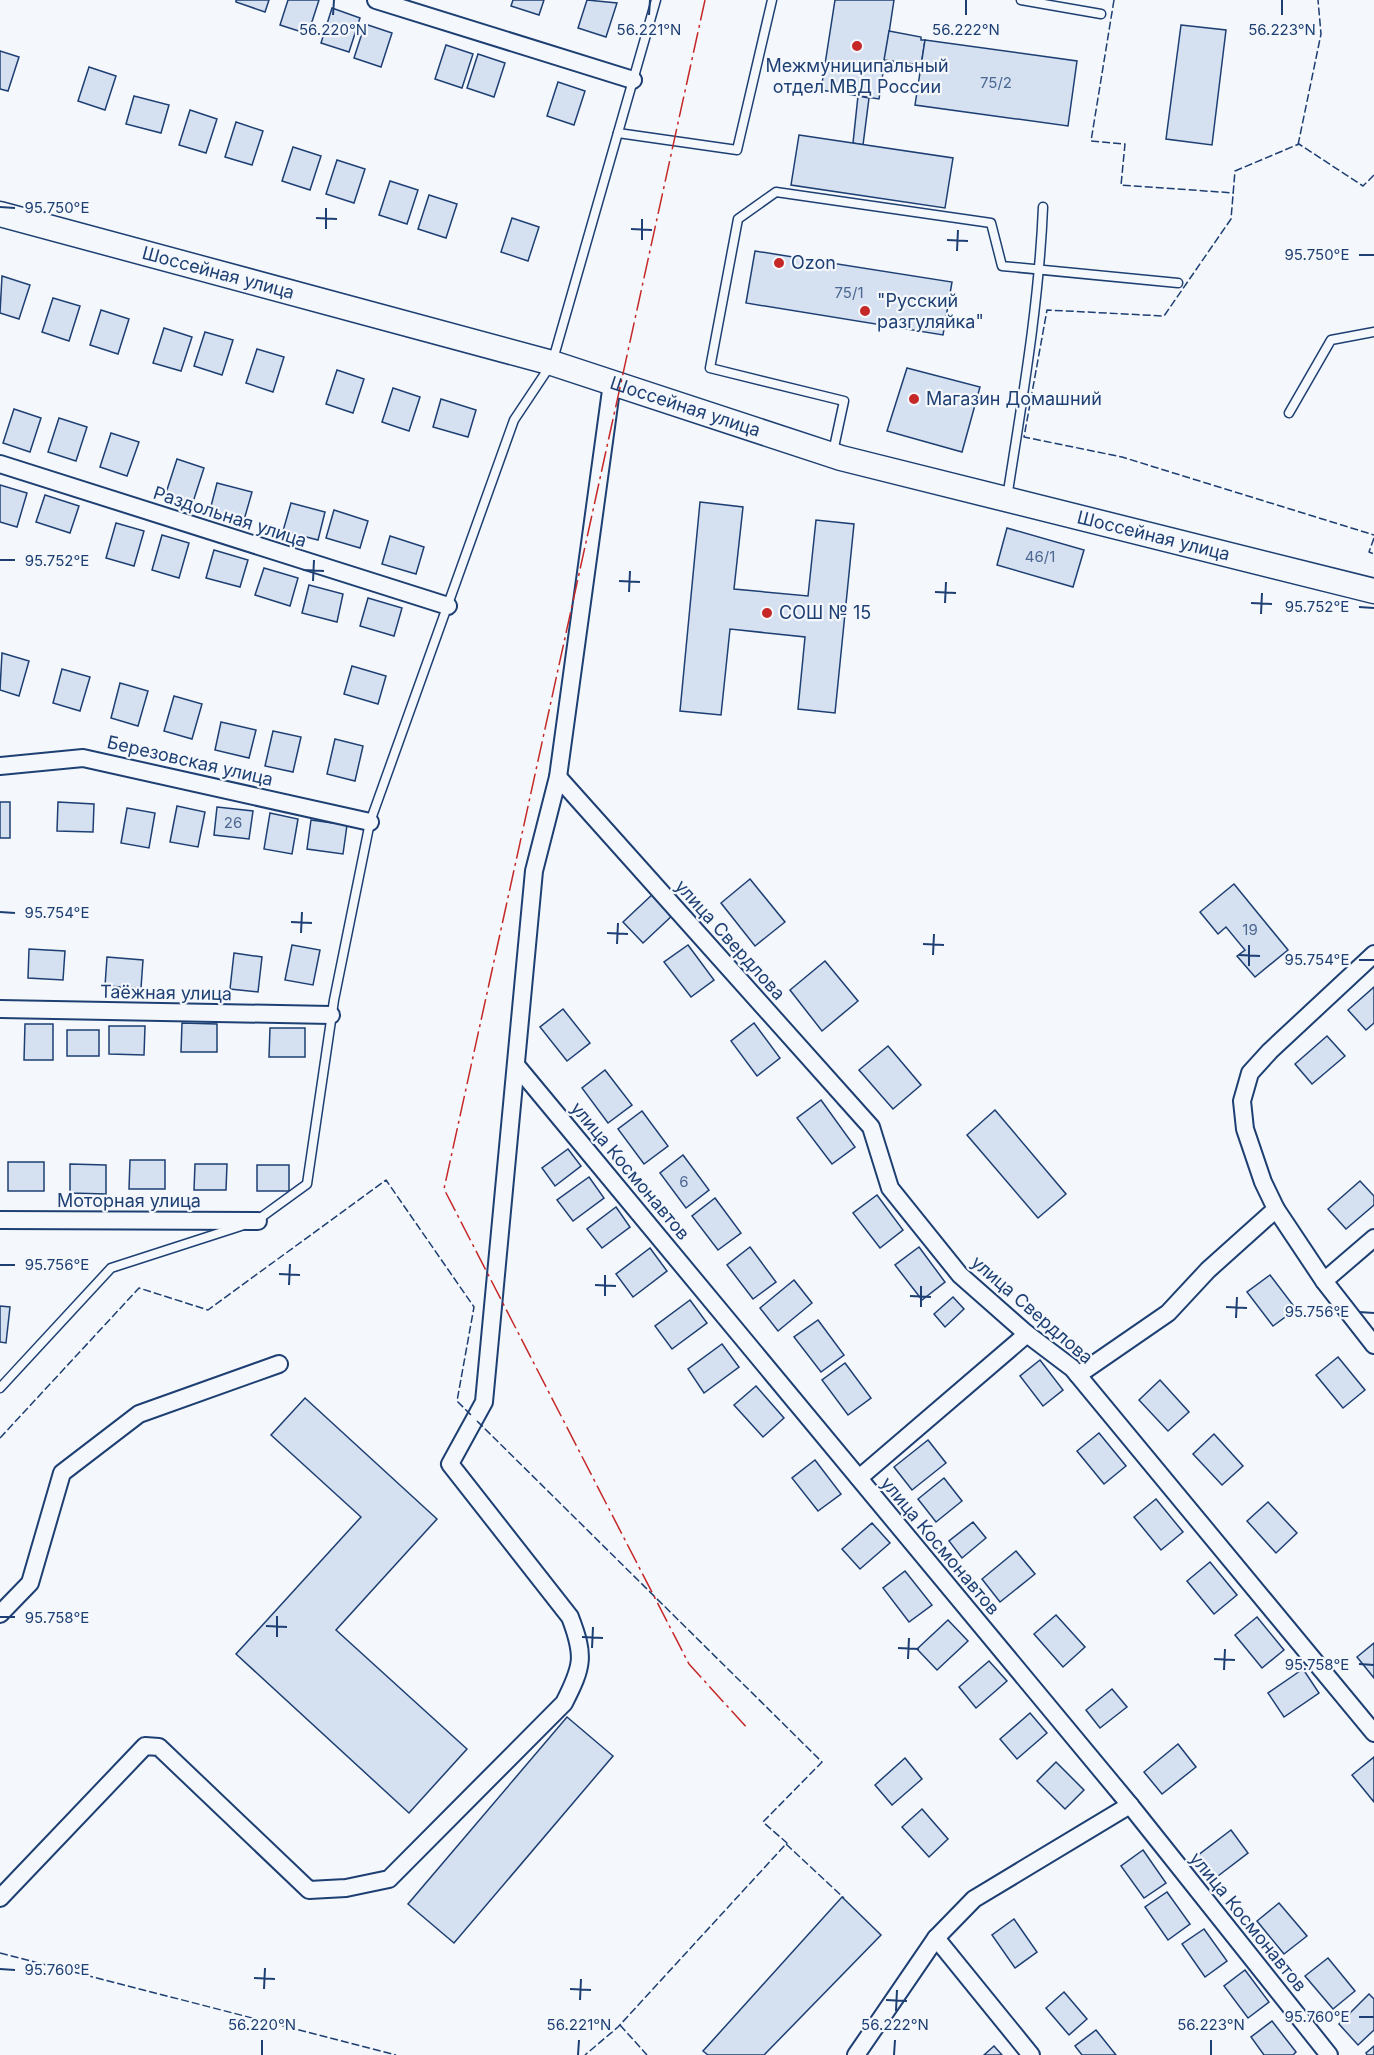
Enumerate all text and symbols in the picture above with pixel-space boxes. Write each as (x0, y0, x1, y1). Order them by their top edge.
text: 56.220°N (299, 20, 367, 39)
text: 56.221°N (617, 20, 681, 39)
text: 56.222°N (932, 20, 1000, 39)
text: 56.223°N (1248, 20, 1316, 39)
marker: Межмуниципальный отдел МВД России (850, 39, 864, 53)
place label: Межмуниципальный отдел МВД России (765, 55, 949, 97)
house number: 75/2 (980, 73, 1012, 92)
text: 95.750°E (25, 198, 89, 217)
street label: Шоссейная улица (140, 242, 297, 303)
text: 95.750°E (1285, 245, 1349, 264)
place label: Ozon (791, 252, 836, 273)
marker: Ozon (772, 256, 786, 270)
house number: 75/1 (835, 283, 863, 302)
place label: "Русский разгуляйка" (877, 290, 984, 332)
marker: "Русский разгуляйка" (858, 304, 872, 318)
street label: Шоссейная улица (608, 372, 763, 441)
place label: Магазин Домашний (926, 388, 1102, 409)
marker: Магазин Домашний (907, 392, 921, 406)
street label: Раздольная улица (151, 482, 309, 551)
street label: Шоссейная улица (1075, 506, 1232, 565)
house number: 46/1 (1025, 547, 1055, 566)
text: 95.752°E (25, 551, 89, 570)
text: 95.752°E (1285, 597, 1349, 616)
place label: СОШ № 15 (779, 602, 871, 623)
marker: СОШ № 15 (760, 606, 774, 620)
street label: Березовская улица (105, 731, 275, 790)
house number: 26 (224, 813, 242, 832)
street label: улица Свердлова (671, 875, 790, 1004)
text: 95.754°E (25, 903, 89, 922)
house number: 19 (1242, 920, 1258, 939)
text: 95.754°E (1285, 950, 1349, 969)
street label: Таёжная улица (100, 981, 232, 1004)
street label: улица Космонавтов (567, 1098, 694, 1244)
house number: 6 (679, 1172, 689, 1191)
street label: Моторная улица (57, 1190, 201, 1211)
street label: улица Свердлова (967, 1251, 1097, 1368)
text: 95.756°E (25, 1255, 89, 1274)
text: 95.756°E (1285, 1302, 1349, 1321)
street label: улица Космонавтов (877, 1473, 1004, 1619)
text: 95.758°E (25, 1608, 89, 1627)
text: 95.758°E (1285, 1655, 1349, 1674)
street label: улица Космонавтов (1186, 1848, 1311, 1996)
text: 95.760°E (25, 1960, 90, 1979)
text: 95.760°E (1285, 2007, 1350, 2026)
text: 56.220°N (228, 2015, 296, 2034)
text: 56.221°N (547, 2015, 611, 2034)
text: 56.222°N (861, 2015, 929, 2034)
text: 56.223°N (1177, 2015, 1245, 2034)

